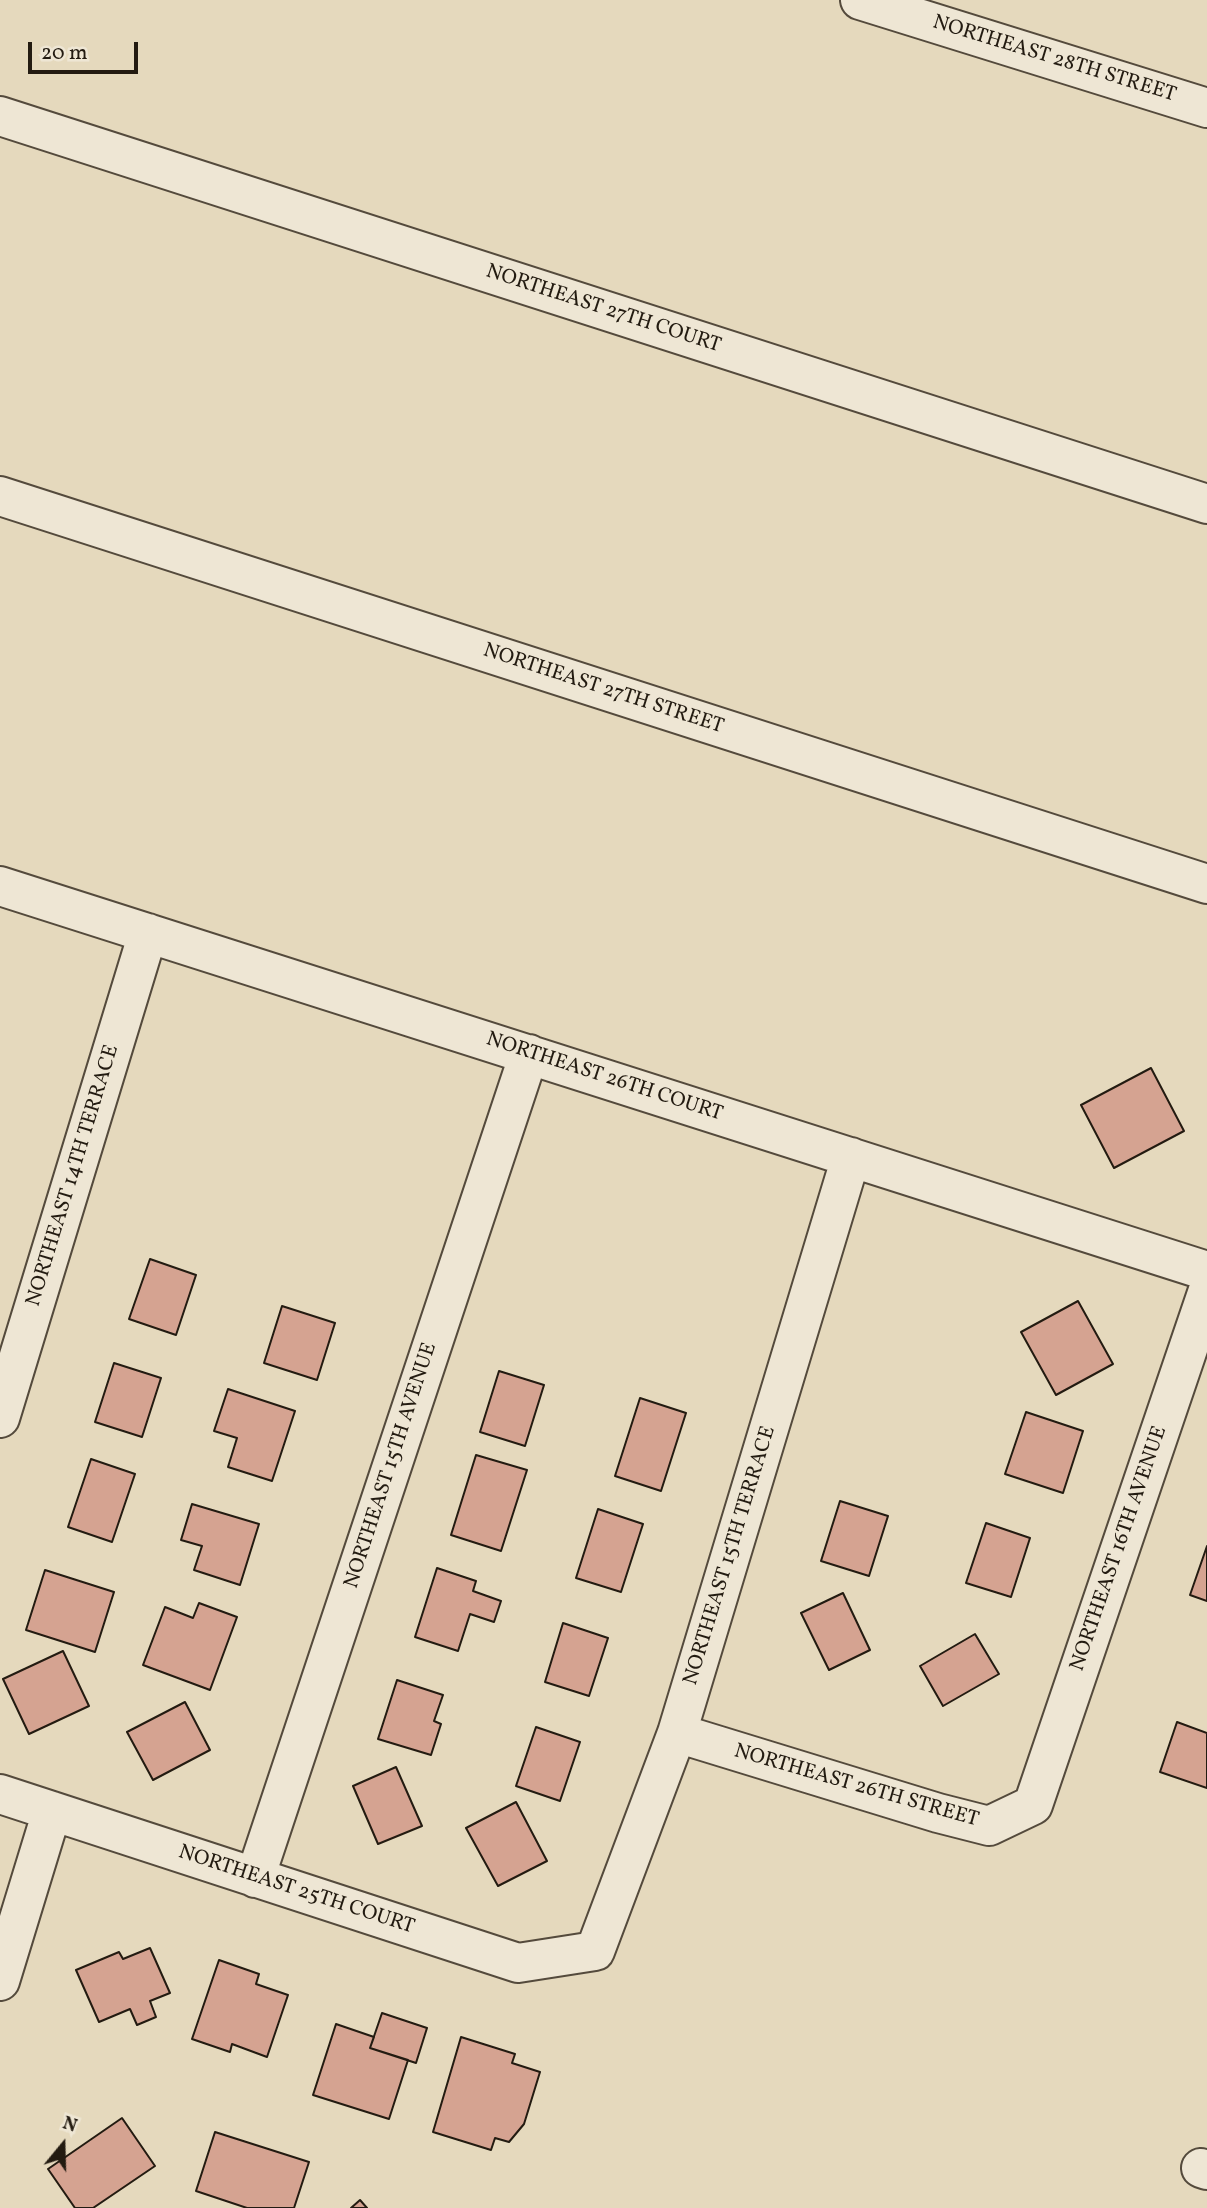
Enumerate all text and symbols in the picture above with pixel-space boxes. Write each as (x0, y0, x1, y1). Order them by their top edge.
street label: NORTHEAST 28TH STREET (929, 11, 1179, 109)
scale bar (32, 28, 142, 72)
text: 20 m (41, 39, 87, 68)
street label: NORTHEAST 27TH COURT (482, 260, 724, 360)
street label: NORTHEAST 27TH STREET (479, 639, 727, 741)
street label: NORTHEAST 26TH COURT (482, 1028, 726, 1128)
street label: NORTHEAST 14TH TERRACE (22, 1042, 126, 1310)
street label: NORTHEAST 15TH AVENUE (340, 1340, 444, 1592)
street label: NORTHEAST 15TH TERRACE (680, 1423, 782, 1689)
street label: NORTHEAST 16TH AVENUE (1066, 1423, 1174, 1675)
street label: NORTHEAST 26TH STREET (731, 1740, 981, 1834)
street label: NORTHEAST 25TH COURT (175, 1841, 417, 1941)
north arrow (28, 2110, 98, 2180)
text: N (59, 2111, 81, 2140)

